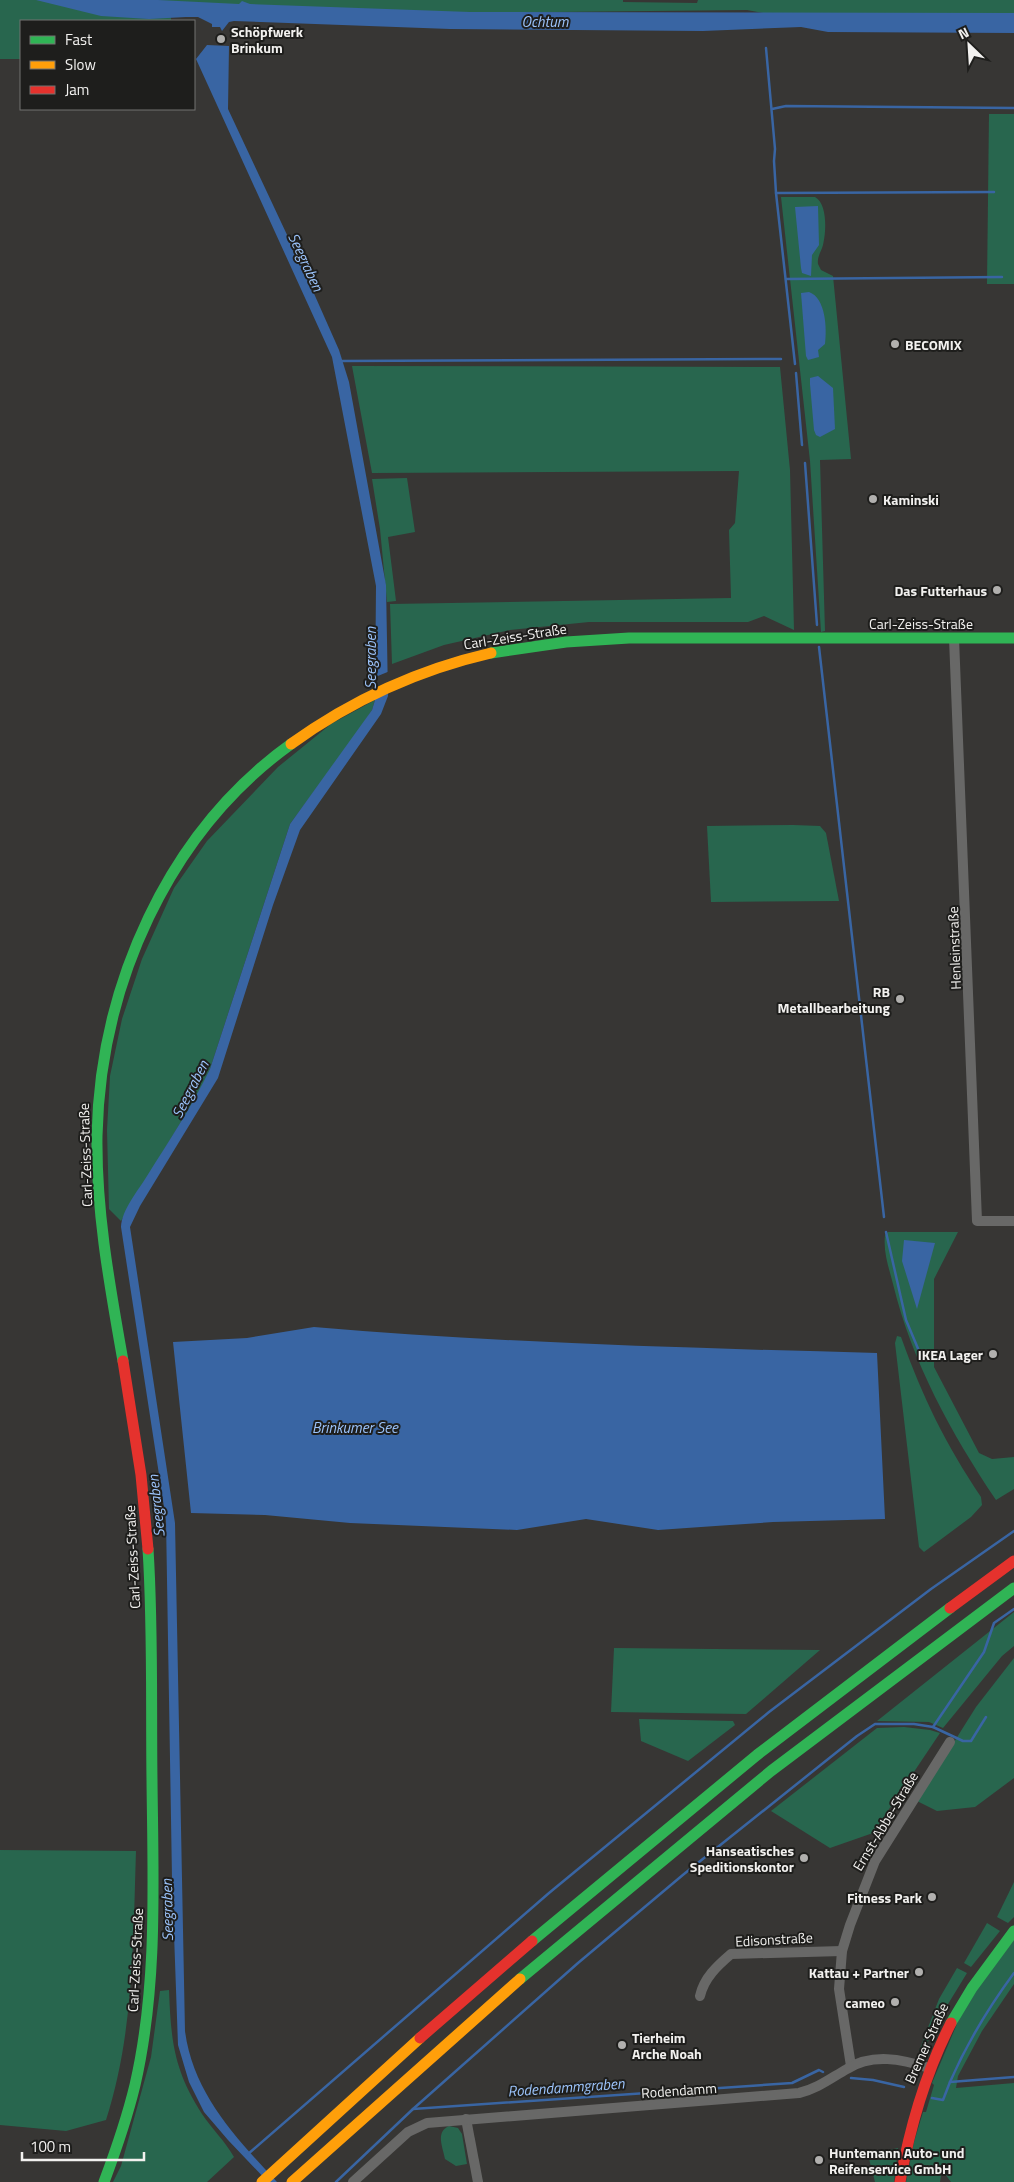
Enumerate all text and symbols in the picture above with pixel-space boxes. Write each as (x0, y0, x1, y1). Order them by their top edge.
water label: Ochtum (522, 10, 569, 33)
legend (20, 20, 195, 110)
north arrow (944, 20, 994, 70)
place label: Schöpfwerk Brinkum (231, 21, 304, 58)
text: N (954, 21, 972, 44)
text: Fast (65, 28, 93, 51)
marker: Schöpfwerk Brinkum (215, 33, 227, 45)
text: Slow (65, 53, 96, 76)
text: Jam (65, 78, 89, 101)
water label: Seegraben (282, 229, 330, 296)
place label: BECOMIX (905, 334, 962, 355)
marker: BECOMIX (889, 338, 901, 350)
place label: Kaminski (883, 489, 939, 510)
marker: Kaminski (867, 493, 879, 505)
place label: Das Futterhaus (894, 580, 987, 601)
marker: Das Futterhaus (991, 584, 1003, 596)
street label: Carl-Zeiss-Straße (869, 613, 973, 634)
street label: Carl-Zeiss-Straße (462, 618, 568, 654)
water label: Seegraben (359, 626, 382, 689)
street label: Henleinstraße (942, 906, 966, 990)
place label: RB Metallbearbeitung (778, 981, 891, 1018)
marker: RB Metallbearbeitung (894, 993, 906, 1005)
water label: Seegraben (166, 1056, 215, 1122)
street label: Carl-Zeiss-Straße (73, 1103, 97, 1207)
place label: IKEA Lager (918, 1344, 983, 1365)
marker: IKEA Lager (987, 1348, 999, 1360)
water label: Brinkumer See (312, 1416, 399, 1439)
water label: Seegraben (141, 1473, 171, 1538)
street label: Carl-Zeiss-Straße (119, 1505, 145, 1609)
street label: Ernst-Abbe-Straße (847, 1767, 923, 1875)
place label: Hanseatisches Speditionskontor (690, 1840, 794, 1877)
marker: Hanseatisches Speditionskontor (798, 1852, 810, 1864)
water label: Seegraben (155, 1878, 179, 1941)
place label: Fitness Park (847, 1887, 923, 1908)
marker: Fitness Park (926, 1891, 938, 1903)
street label: Carl-Zeiss-Straße (122, 1908, 148, 2012)
street label: Edisonstraße (735, 1926, 813, 1952)
place label: Kattau + Partner (809, 1962, 909, 1983)
marker: Kattau + Partner (913, 1966, 925, 1978)
place label: cameo (845, 1992, 885, 2013)
marker: cameo (889, 1996, 901, 2008)
street label: Bremer Straße (899, 1999, 953, 2087)
place label: Tierheim Arche Noah (632, 2027, 702, 2064)
marker: Tierheim Arche Noah (616, 2039, 628, 2051)
water label: Rodendammgraben (507, 2071, 626, 2103)
street label: Rodendamm (641, 2077, 717, 2103)
scale bar (22, 2130, 145, 2162)
text: 100 m (30, 2135, 71, 2158)
place label: Huntemann Auto- und Reifenservice GmbH (829, 2142, 964, 2179)
marker: Huntemann Auto- und Reifenservice GmbH (813, 2154, 825, 2166)

